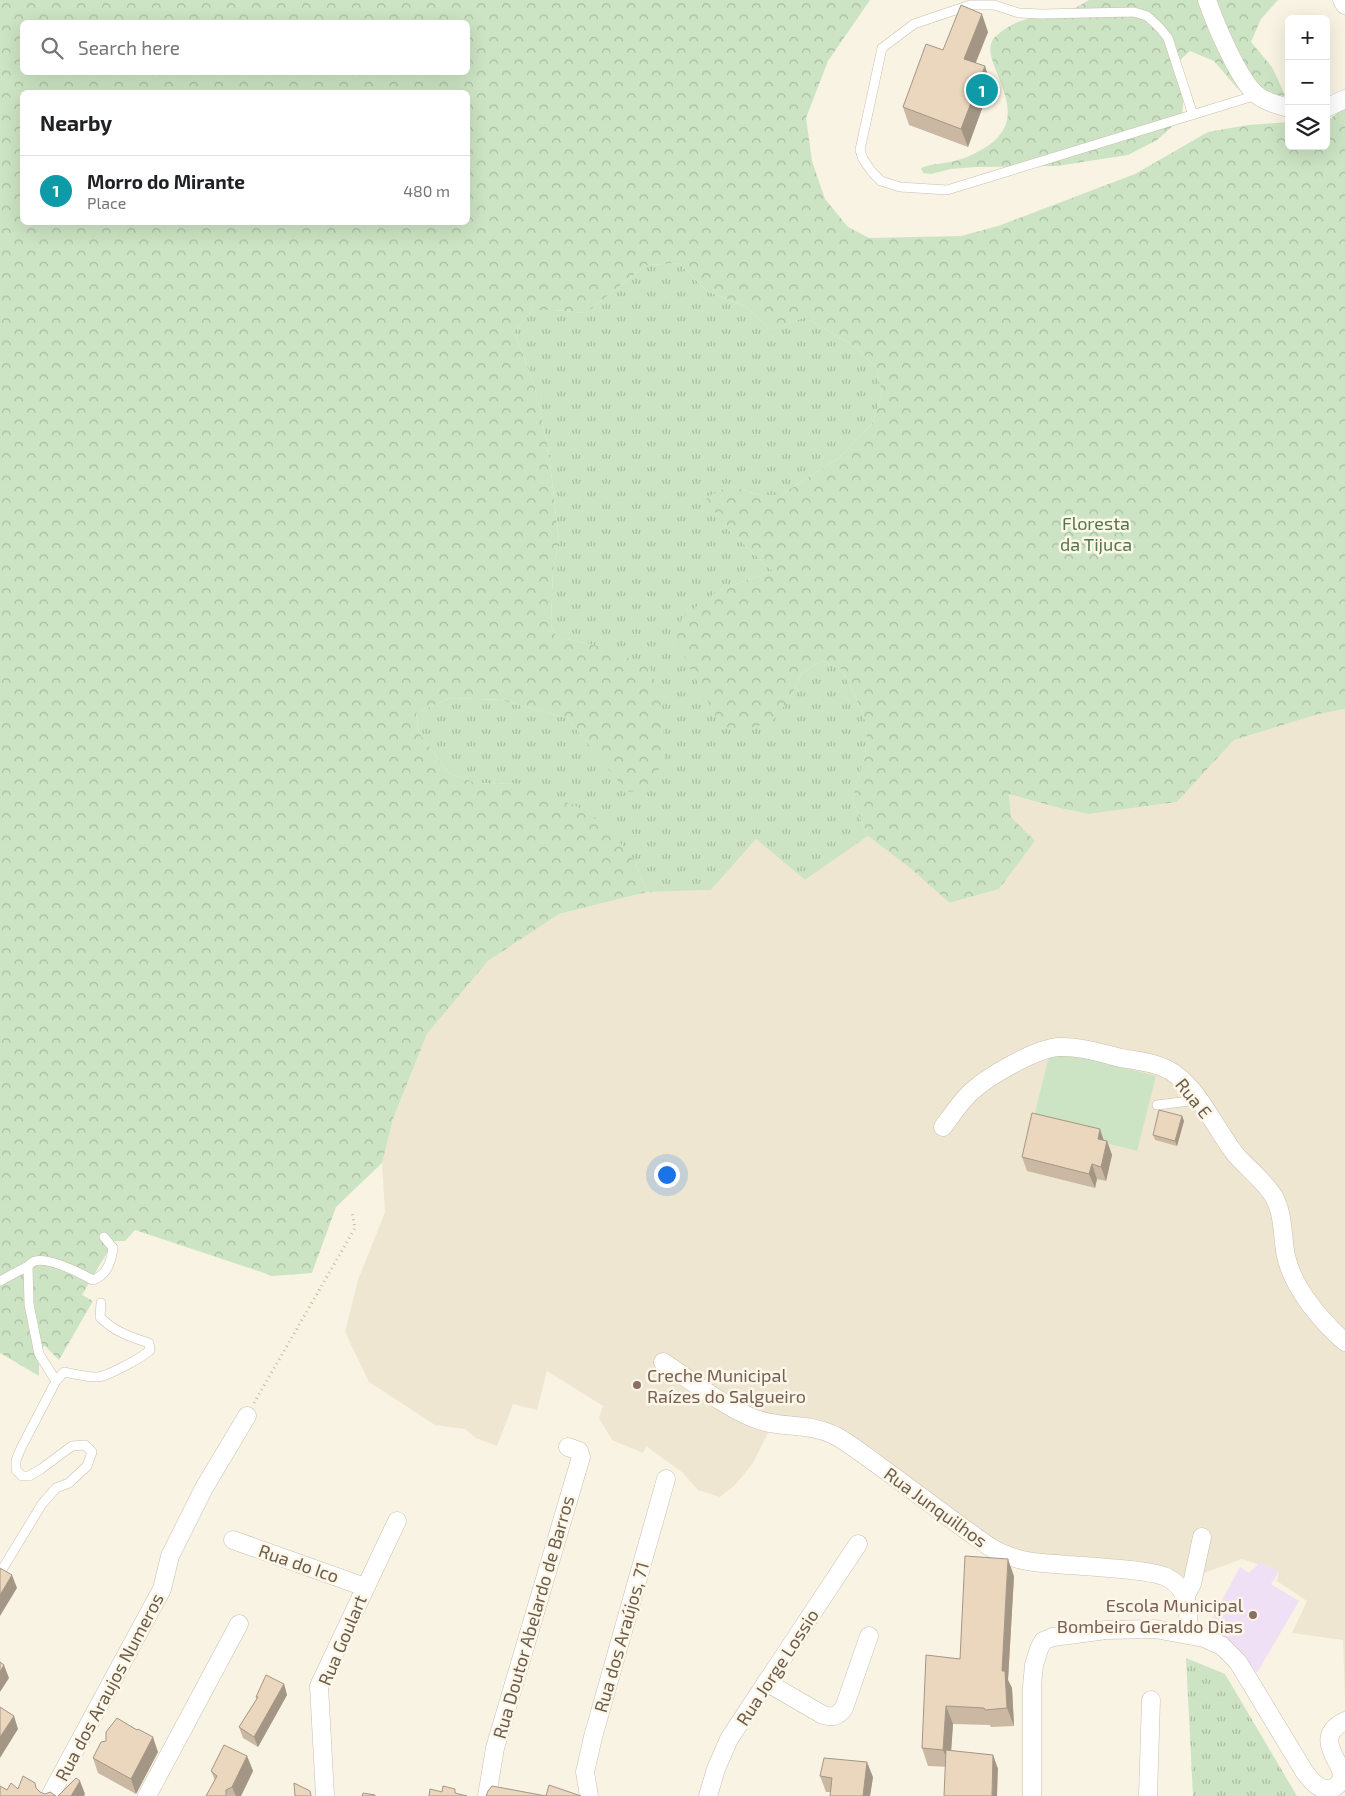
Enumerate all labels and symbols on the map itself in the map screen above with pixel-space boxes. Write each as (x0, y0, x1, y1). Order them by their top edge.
pin: 1 (966, 71, 998, 109)
park label: Floresta da Tijuca (1060, 512, 1132, 555)
street label: Rua E (1171, 1073, 1217, 1123)
your location (654, 1162, 680, 1188)
place label: Creche Municipal Raízes do Salgueiro (647, 1364, 806, 1407)
marker: Creche Municipal Raízes do Salgueiro (631, 1379, 643, 1391)
street label: Rua Junquilhos (880, 1462, 992, 1552)
street label: Rua Doutor Abelardo de Barros (488, 1493, 578, 1741)
street label: Rua do Ico (256, 1539, 342, 1587)
street label: Rua dos Araújos, 71 (589, 1559, 653, 1715)
street label: Rua dos Araujos Numeros (50, 1589, 168, 1785)
street label: Rua Goulart (313, 1591, 371, 1689)
place label: Escola Municipal Bombeiro Geraldo Dias (1057, 1594, 1244, 1637)
street label: Rua Jorge Lossio (731, 1605, 823, 1729)
marker: Escola Municipal Bombeiro Geraldo Dias (1247, 1609, 1259, 1621)

